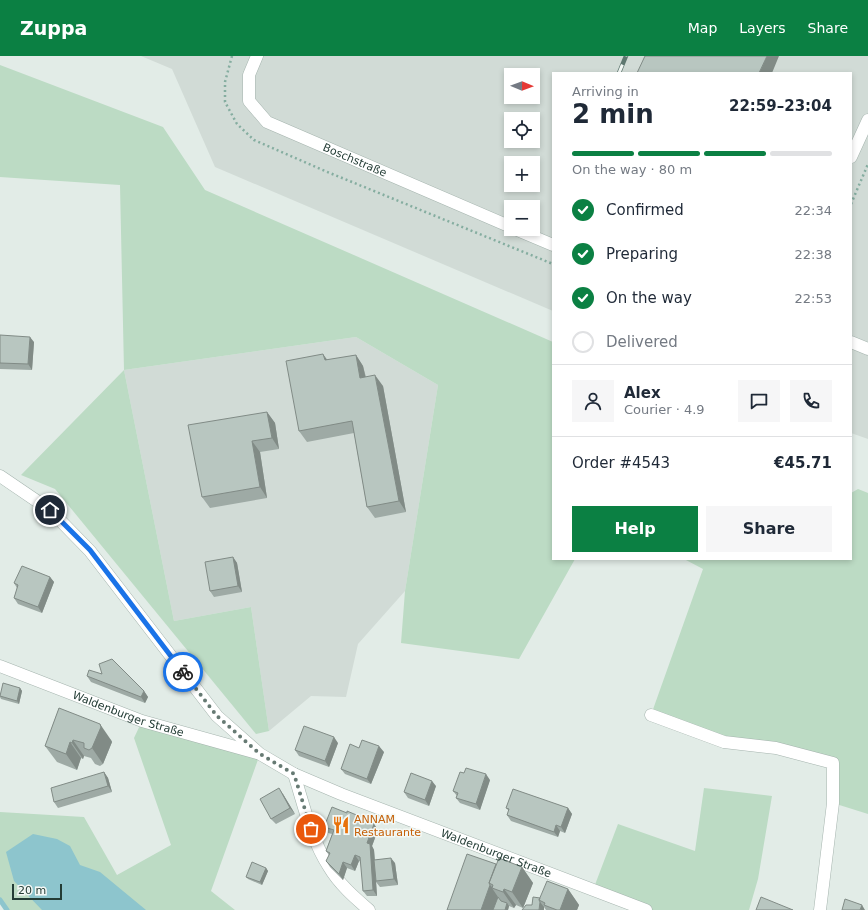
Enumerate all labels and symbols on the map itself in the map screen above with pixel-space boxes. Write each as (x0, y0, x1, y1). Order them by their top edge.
north arrow (504, 68, 540, 104)
street label: Boschstraße (321, 141, 389, 180)
pin (33, 493, 67, 527)
courier (163, 652, 203, 692)
street label: Waldenburger Straße (71, 689, 186, 739)
pin (294, 812, 328, 846)
place label: ANNAM Restaurante (354, 813, 421, 839)
restaurant icon: ANNAM Restaurante (331, 815, 351, 835)
street label: Waldenburger Straße (439, 827, 553, 881)
scale bar (12, 882, 62, 901)

